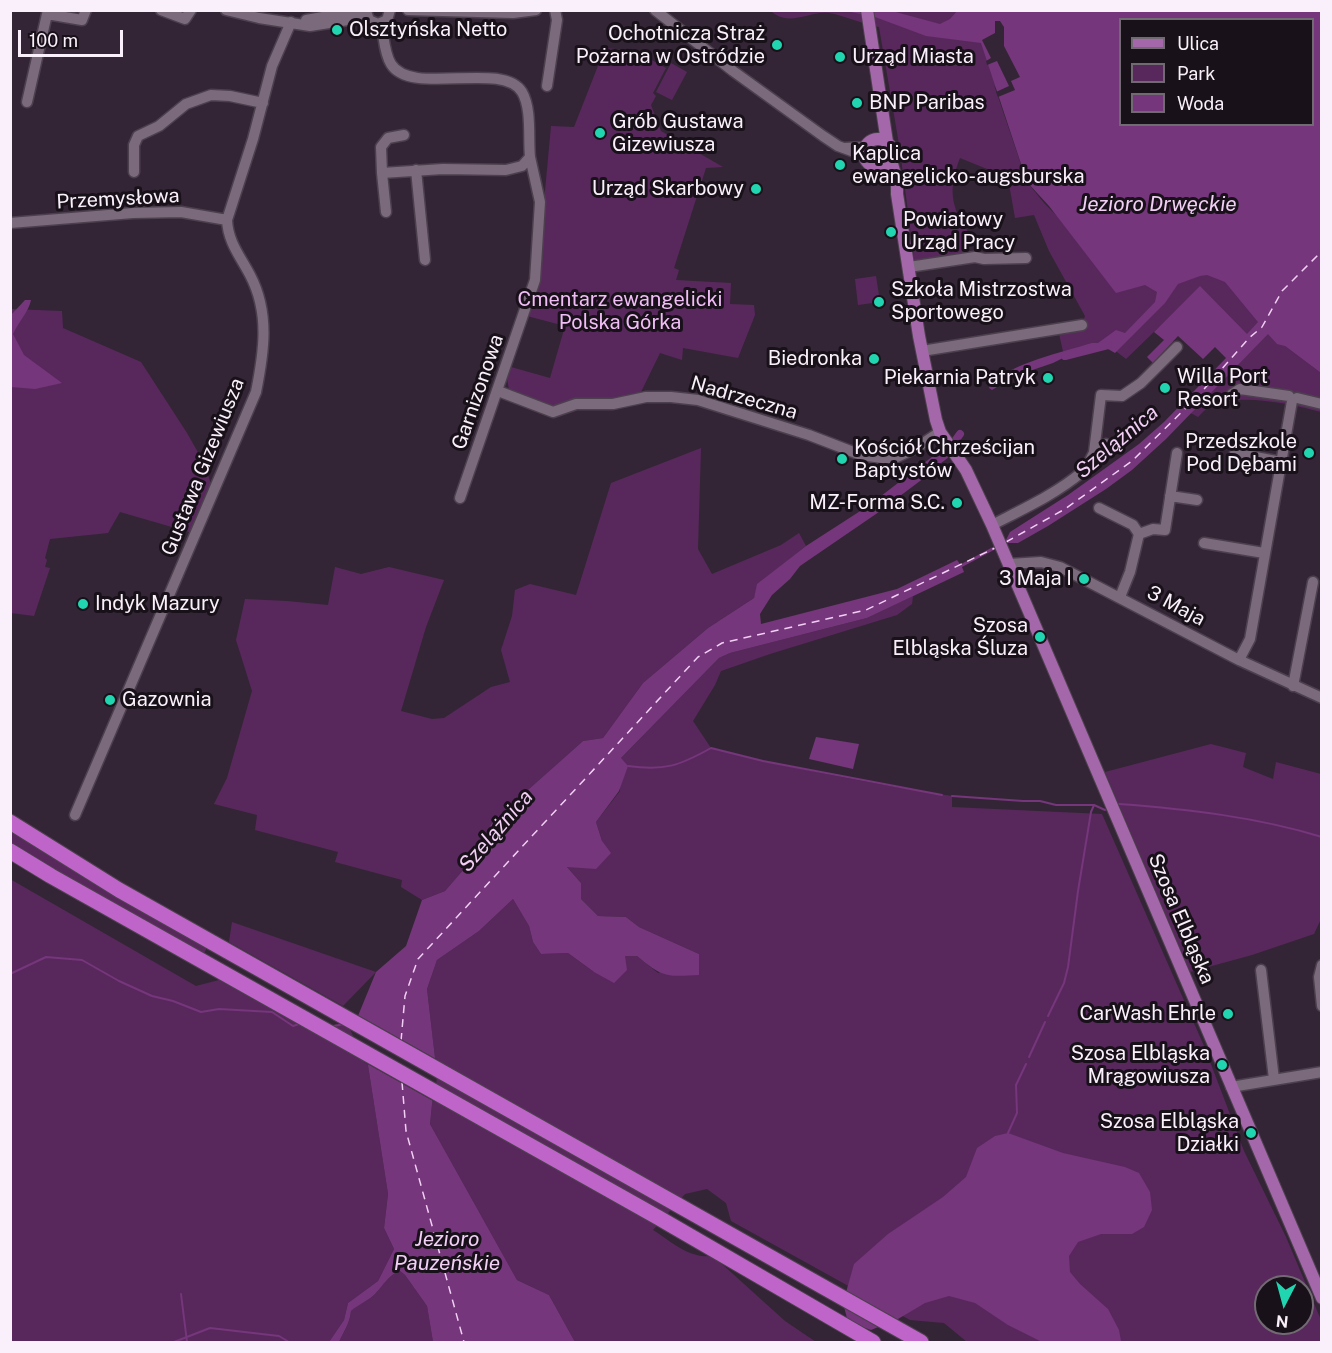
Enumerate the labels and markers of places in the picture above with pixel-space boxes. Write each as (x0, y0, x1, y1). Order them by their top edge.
place label: Olsztyńska Netto (349, 18, 507, 42)
place label: Ochotnicza Straż Pożarna w Ostródzie (576, 22, 765, 69)
marker: Olsztyńska Netto (330, 23, 344, 37)
marker: Ochotnicza Straż Pożarna w Ostródzie (770, 38, 784, 52)
place label: Urząd Miasta (852, 45, 974, 69)
marker: Urząd Miasta (833, 50, 847, 64)
place label: BNP Paribas (869, 91, 985, 115)
marker: BNP Paribas (850, 96, 864, 110)
place label: Grób Gustawa Gizewiusza (612, 110, 743, 157)
marker: Grób Gustawa Gizewiusza (593, 126, 607, 140)
place label: Kaplica ewangelicko-augsburska (852, 142, 1085, 189)
marker: Kaplica ewangelicko-augsburska (833, 158, 847, 172)
place label: Urząd Skarbowy (592, 177, 744, 201)
marker: Urząd Skarbowy (749, 182, 763, 196)
place label: Powiatowy Urząd Pracy (903, 208, 1015, 255)
marker: Powiatowy Urząd Pracy (884, 225, 898, 239)
place label: Szkoła Mistrzostwa Sportowego (891, 278, 1072, 325)
marker: Szkoła Mistrzostwa Sportowego (872, 295, 886, 309)
place label: Biedronka (768, 347, 862, 371)
marker: Biedronka (867, 352, 881, 366)
place label: Willa Port Resort (1177, 365, 1268, 412)
place label: Piekarnia Patryk (884, 366, 1036, 390)
marker: Piekarnia Patryk (1041, 371, 1055, 385)
marker: Willa Port Resort (1158, 381, 1172, 395)
place label: Przedszkole Pod Dębami (1185, 430, 1297, 477)
place label: Kościół Chrześcijan Baptystów (854, 436, 1035, 483)
marker: Przedszkole Pod Dębami (1302, 446, 1316, 460)
marker: Kościół Chrześcijan Baptystów (835, 452, 849, 466)
place label: MZ-Forma S.C. (809, 491, 945, 515)
marker: MZ-Forma S.C. (950, 496, 964, 510)
place label: 3 Maja I (999, 567, 1072, 591)
marker: 3 Maja I (1077, 572, 1091, 586)
place label: Indyk Mazury (95, 592, 220, 616)
marker: Indyk Mazury (76, 597, 90, 611)
place label: Szosa Elbląska Śluza (893, 614, 1028, 661)
marker: Szosa Elbląska Śluza (1033, 630, 1047, 644)
place label: Gazownia (122, 688, 212, 712)
marker: Gazownia (103, 693, 117, 707)
place label: CarWash Ehrle (1079, 1002, 1216, 1026)
marker: CarWash Ehrle (1221, 1007, 1235, 1021)
place label: Szosa Elbląska Mrągowiusza (1071, 1042, 1210, 1089)
marker: Szosa Elbląska Mrągowiusza (1215, 1058, 1229, 1072)
place label: Szosa Elbląska Działki (1100, 1110, 1239, 1157)
marker: Szosa Elbląska Działki (1244, 1126, 1258, 1140)

